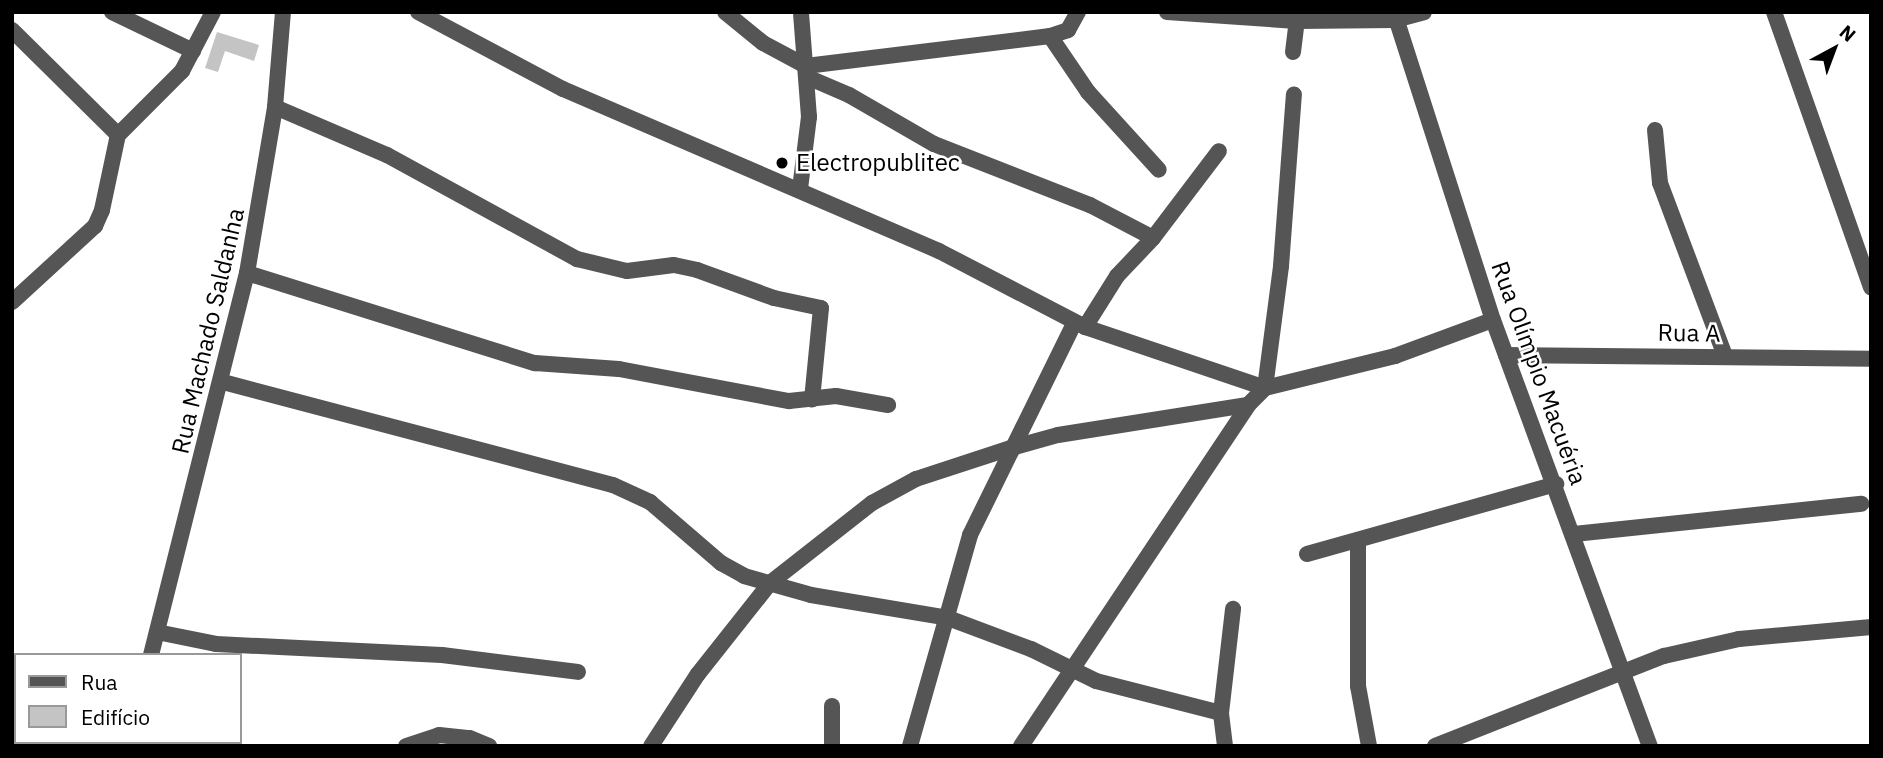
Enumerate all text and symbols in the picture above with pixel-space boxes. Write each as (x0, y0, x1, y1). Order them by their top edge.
north arrow (1799, 14, 1869, 84)
text: N (1835, 20, 1861, 47)
place label: Electropublitec (796, 149, 960, 177)
marker: Electropublitec (774, 155, 790, 171)
street label: Rua Machado Saldanha (166, 205, 250, 457)
street label: Rua Olímpio Macuéria (1485, 257, 1593, 489)
street label: Rua A (1657, 318, 1721, 348)
legend (14, 653, 242, 744)
text: Rua (81, 668, 118, 696)
text: Edifício (81, 703, 150, 731)

